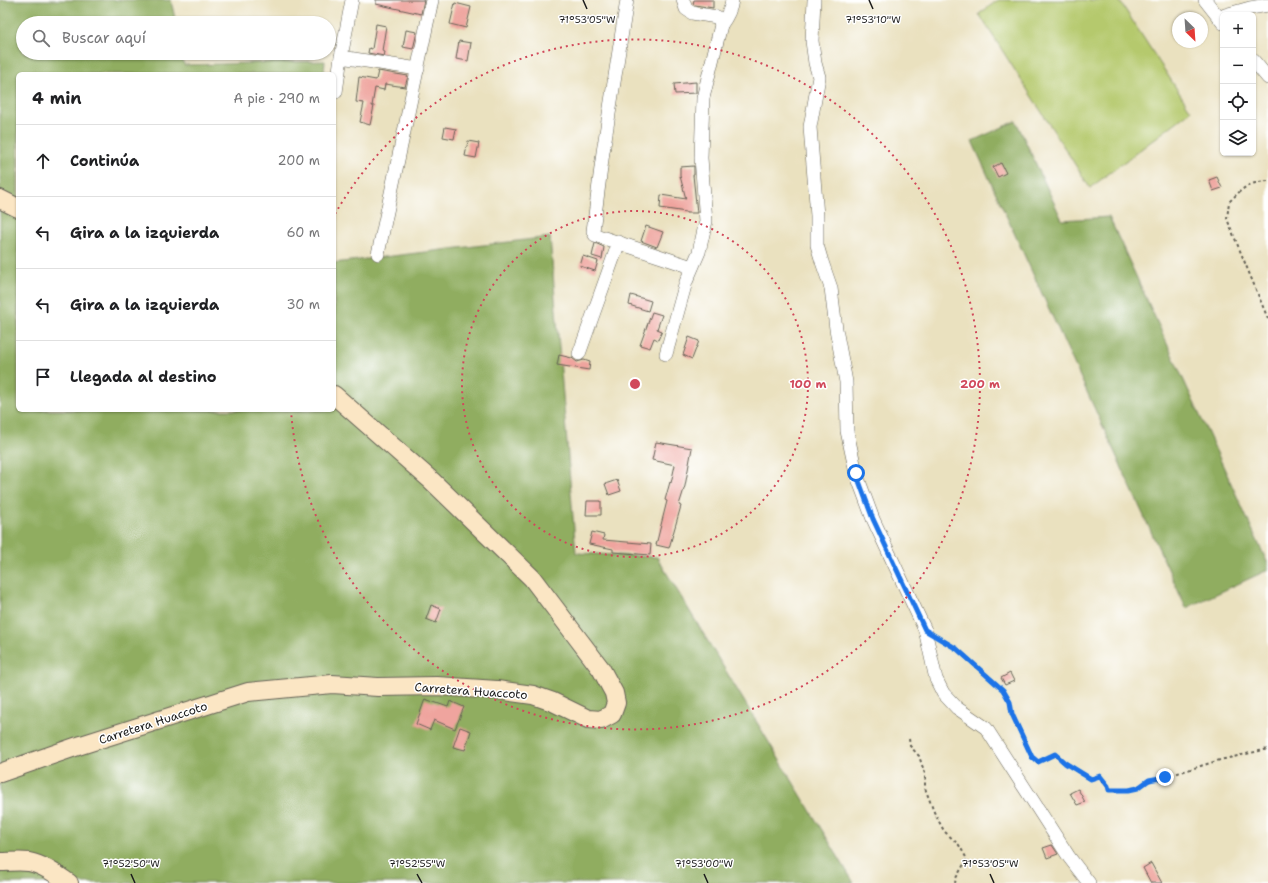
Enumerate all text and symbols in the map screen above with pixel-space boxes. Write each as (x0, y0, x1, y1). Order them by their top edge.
north arrow (1172, 12, 1208, 48)
map controls (1220, 12, 1256, 156)
button: + (1220, 12, 1256, 48)
text: 71°53'05"W (558, 13, 616, 26)
text: 71°53'10"W (845, 13, 901, 26)
search box (16, 16, 336, 60)
icon: search (30, 27, 52, 49)
text: Buscar aquí (62, 28, 146, 48)
button: − (1220, 48, 1256, 84)
button: locate (1220, 84, 1256, 120)
text: 4 min (32, 87, 82, 109)
text: A pie · 290 m (234, 90, 320, 107)
button: layers (1220, 120, 1256, 156)
icon: ahead (32, 150, 54, 172)
text: Continúa (70, 151, 139, 171)
text: 200 m (278, 152, 320, 169)
icon: left (32, 222, 54, 244)
text: Gira a la izquierda (70, 223, 219, 243)
text: 60 m (287, 224, 320, 241)
icon: left (32, 294, 54, 316)
text: Gira a la izquierda (70, 295, 219, 315)
text: 30 m (286, 296, 320, 313)
icon: arrive (32, 366, 54, 388)
text: Llegada al destino (70, 367, 217, 387)
text: 100 m (790, 376, 827, 392)
text: 200 m (960, 376, 1000, 392)
centre of rings (628, 377, 642, 391)
route start (847, 464, 865, 482)
street label: Carretera Huaccoto (414, 679, 528, 703)
street label: Carretera Huaccoto (97, 698, 209, 748)
route end (1156, 768, 1174, 786)
text: 71°52'50"W (102, 857, 160, 870)
text: 71°52'55"W (389, 857, 446, 870)
text: 71°53'00"W (675, 857, 734, 870)
text: 71°53'05"W (961, 857, 1019, 870)

